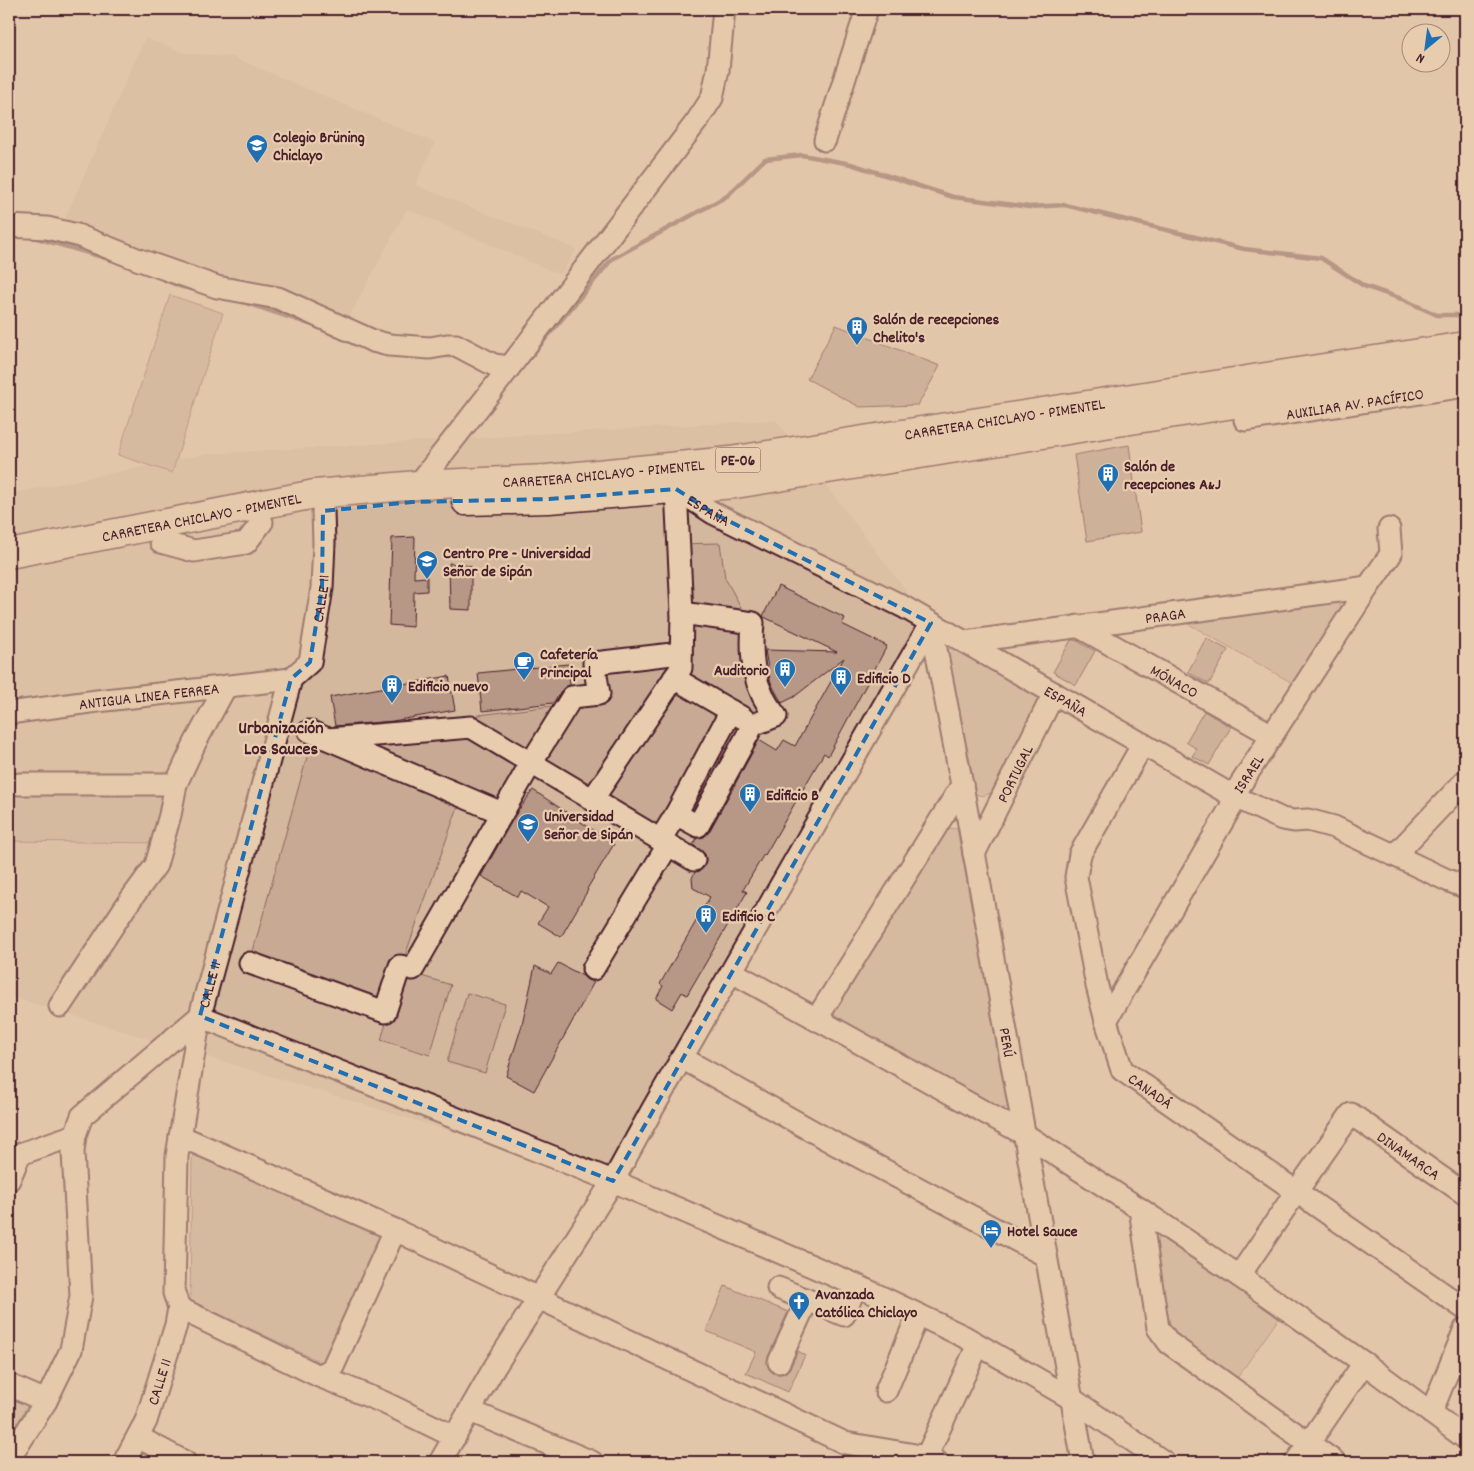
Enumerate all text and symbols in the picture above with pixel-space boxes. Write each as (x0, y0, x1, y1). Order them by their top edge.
north arrow (1402, 22, 1452, 72)
text: N (1413, 47, 1429, 68)
place label: Colegio Brüning Chiclayo (273, 127, 365, 168)
school or university icon: Colegio Brüning Chiclayo (245, 133, 269, 164)
place label: Salón de recepciones Chelito's (873, 309, 999, 350)
building icon: Salón de recepciones Chelito's (845, 315, 869, 346)
street label: AUXILIAR AV. PACÍFICO (1285, 384, 1426, 428)
street label: CARRETERA CHICLAYO - PIMENTEL (903, 393, 1107, 448)
road number: PE-06 (716, 448, 760, 472)
street label: CARRETERA CHICLAYO - PIMENTEL (502, 455, 706, 495)
place label: Salón de recepciones A&J (1124, 456, 1221, 497)
building icon: Salón de recepciones A&J (1096, 462, 1120, 493)
street label: CARRETERA CHICLAYO - PIMENTEL (100, 488, 304, 550)
street label: ESPAÑA (682, 490, 733, 534)
place label: Centro Pre - Universidad Señor de Sipán (443, 543, 591, 584)
school or university icon: Centro Pre - Universidad Señor de Sipán (415, 549, 439, 580)
street label: CALLE 11 (308, 574, 337, 624)
street label: PRAGA (1144, 603, 1187, 631)
place label: Cafetería Principal (540, 644, 599, 685)
cafe icon: Cafetería Principal (512, 650, 536, 681)
building icon: Auditorio (773, 657, 797, 688)
place label: Auditorio (714, 660, 769, 683)
street label: MÓNACO (1145, 660, 1202, 705)
building icon: Edificio D (829, 665, 853, 696)
place label: Edificio D (857, 668, 911, 691)
building icon: Edificio nuevo (380, 673, 404, 704)
place label: Edificio nuevo (408, 676, 488, 699)
street label: ANTIGUA LINEA FERREA (77, 678, 221, 717)
street label: ESPAÑA (1039, 681, 1091, 724)
district label: Urbanización Los Sauces (238, 717, 324, 763)
street label: PORTUGAL (992, 741, 1041, 807)
street label: ISRAEL (1229, 750, 1271, 799)
building icon: Edificio B (738, 782, 762, 813)
place label: Edificio B (766, 785, 819, 808)
place label: Universidad Señor de Sipán (544, 806, 633, 847)
school or university icon: Universidad Señor de Sipán (516, 812, 540, 843)
building icon: Edificio C (694, 903, 718, 934)
place label: Edificio C (722, 906, 775, 929)
street label: CALLE 11 (194, 959, 228, 1011)
street label: PERÚ (992, 1026, 1019, 1059)
street label: CANADÁ (1122, 1068, 1176, 1116)
street label: DINAMARCA (1371, 1127, 1444, 1187)
hotel icon: Hotel Sauce (979, 1218, 1003, 1249)
place label: Hotel Sauce (1007, 1221, 1078, 1244)
place label: Avanzada Católica Chiclayo (815, 1284, 917, 1325)
church icon: Avanzada Católica Chiclayo (787, 1290, 811, 1321)
street label: CALLE 11 (143, 1356, 179, 1408)

